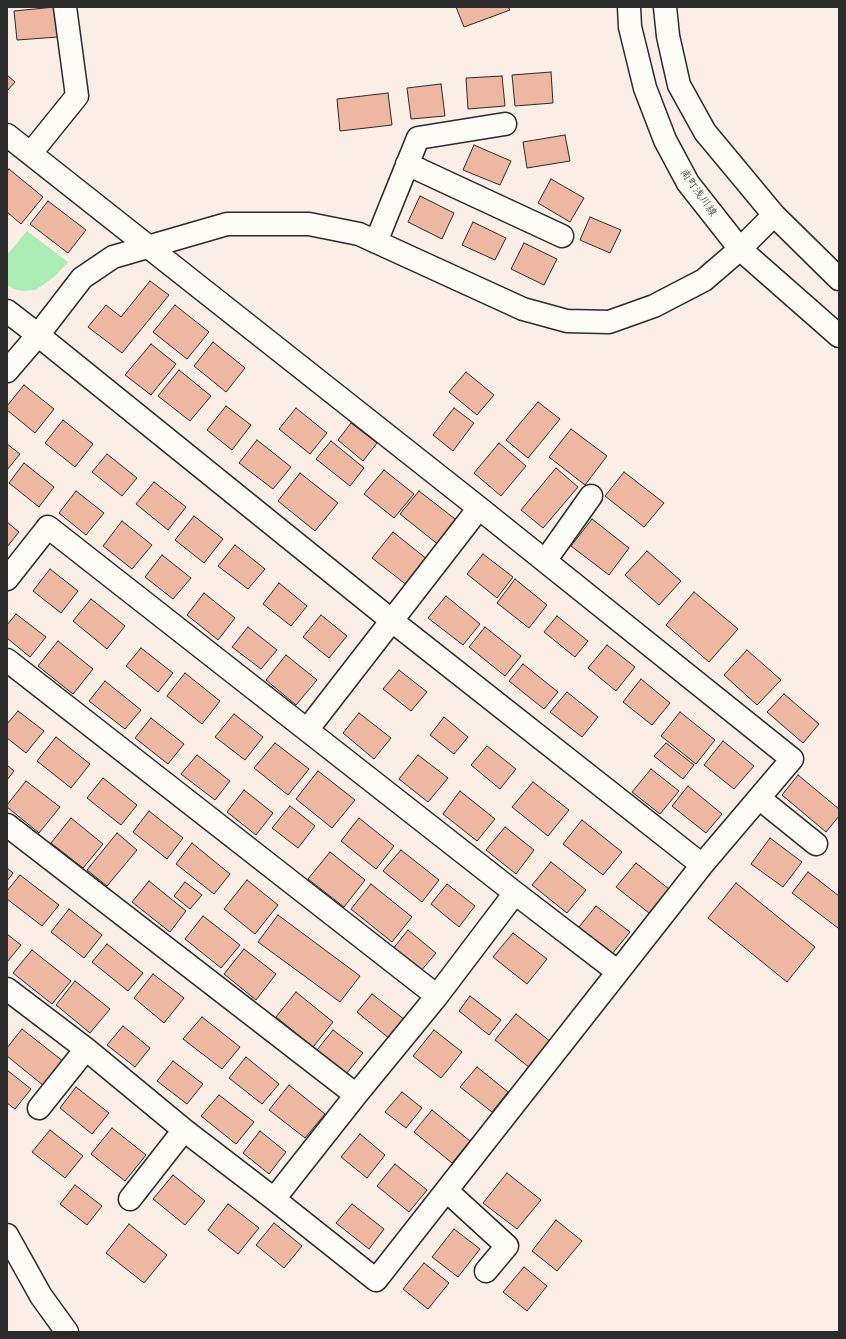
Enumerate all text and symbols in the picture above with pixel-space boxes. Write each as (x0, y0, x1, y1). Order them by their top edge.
street label: 南町浅川線 (677, 167, 719, 219)

